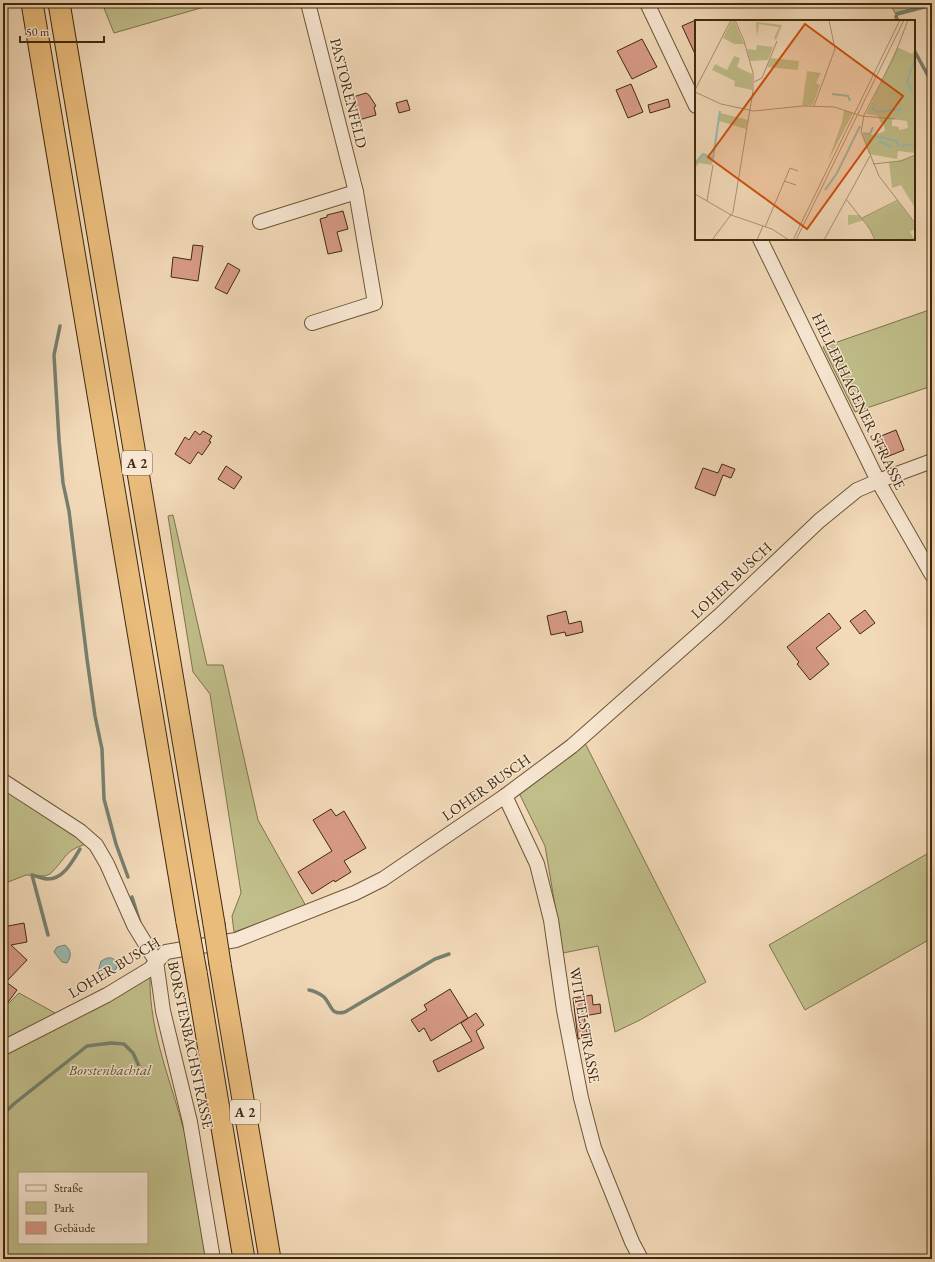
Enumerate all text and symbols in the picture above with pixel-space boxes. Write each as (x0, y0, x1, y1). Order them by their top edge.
scale bar (20, 18, 104, 44)
inset map (695, 20, 915, 240)
text: 50 m (26, 24, 50, 40)
street label: PASTORENFELD (326, 36, 372, 150)
street label: HELLERHAGENER STRASSE (808, 310, 910, 493)
road number: A 2 (122, 451, 152, 475)
street label: LOHER BUSCH (686, 538, 776, 622)
street label: LOHER BUSCH (438, 749, 534, 825)
street label: LOHER BUSCH (64, 932, 164, 1002)
street label: BORSTENBACHSTRASSE (164, 959, 218, 1131)
street label: WITTELSTRASSE (565, 966, 605, 1085)
park label: Borstenbachtal (68, 1060, 152, 1079)
road number: A 2 (230, 1100, 260, 1124)
legend (18, 1172, 148, 1244)
text: Straße (54, 1180, 83, 1196)
text: Park (54, 1200, 75, 1216)
text: Gebäude (54, 1220, 96, 1236)

